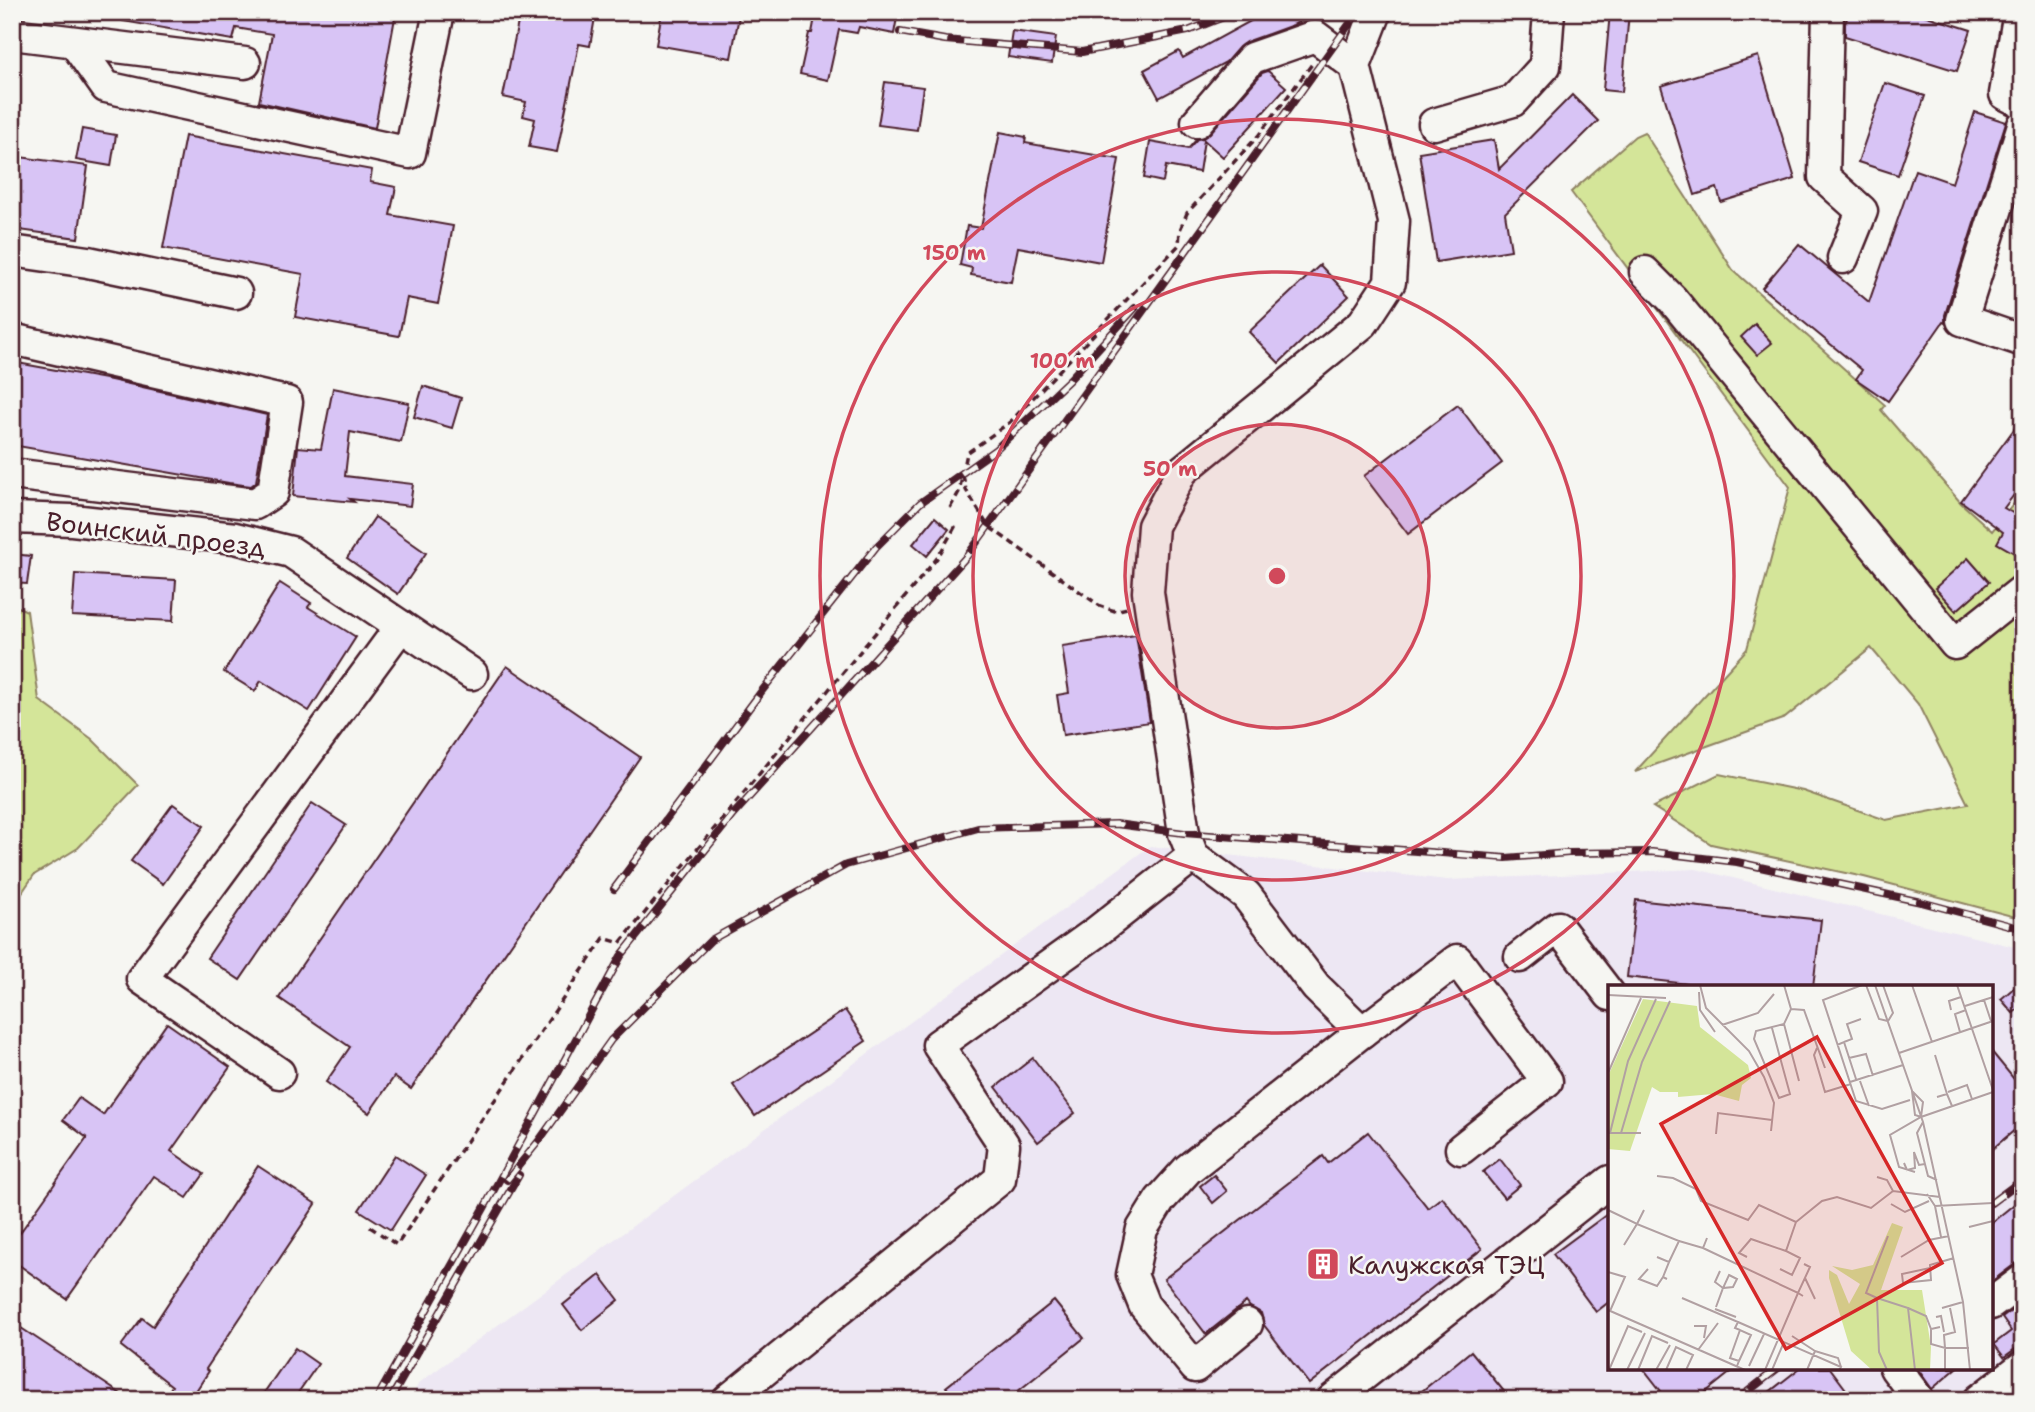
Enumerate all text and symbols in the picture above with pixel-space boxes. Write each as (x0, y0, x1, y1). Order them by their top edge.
text: 150 m (922, 239, 986, 267)
text: 100 m (1030, 347, 1094, 375)
text: 50 m (1143, 455, 1197, 483)
street label: Воинский проезд (44, 503, 268, 565)
centre of rings (1265, 564, 1289, 588)
inset map (1608, 985, 1993, 1370)
building icon: Калужская ТЭЦ (1304, 1245, 1342, 1283)
place label: Калужская ТЭЦ (1348, 1247, 1545, 1282)

